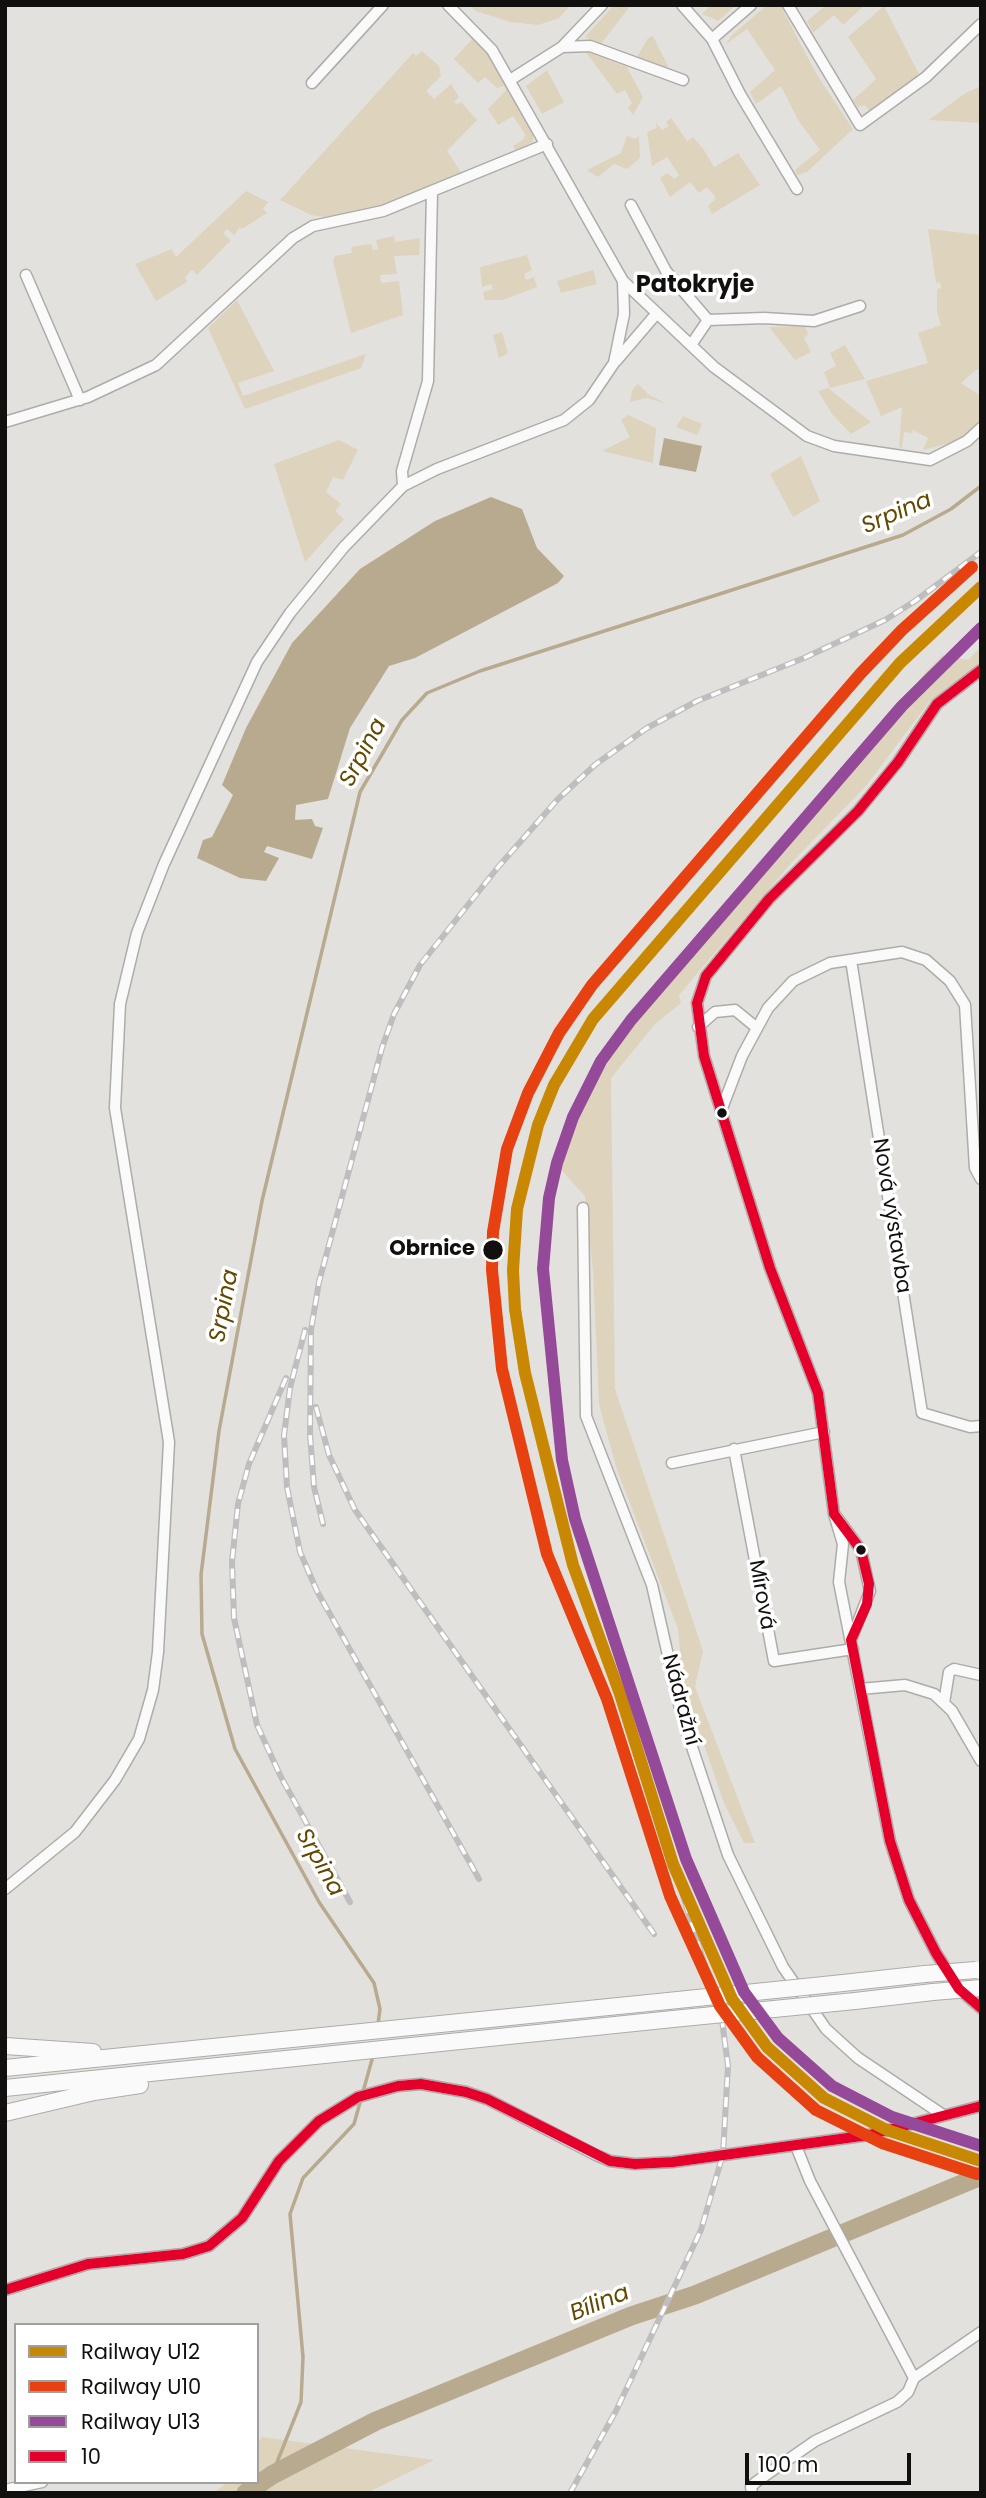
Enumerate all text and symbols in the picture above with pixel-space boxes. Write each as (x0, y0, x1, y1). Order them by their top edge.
district label: Patokryje (636, 272, 754, 300)
water label: Srpina (858, 487, 936, 541)
water label: Srpina (335, 714, 393, 792)
unlabelled marker (715, 1106, 729, 1120)
street label: Nová výstavba (866, 1137, 916, 1295)
place label: Obrnice (389, 1237, 475, 1263)
marker: Obrnice (481, 1238, 505, 1262)
water label: Srpina (204, 1267, 246, 1345)
unlabelled marker (854, 1543, 868, 1557)
street label: Mírová (742, 1558, 780, 1632)
street label: Nádražní (656, 1652, 704, 1748)
water label: Srpina (289, 1824, 349, 1902)
water label: Bílina (566, 2280, 634, 2328)
legend (14, 2323, 259, 2484)
text: Railway U12 (81, 2337, 200, 2366)
text: Railway U10 (81, 2372, 201, 2401)
text: Railway U13 (81, 2407, 200, 2436)
scale bar (748, 2438, 914, 2482)
text: 10 (81, 2442, 101, 2471)
text: 100 m (758, 2450, 818, 2479)

